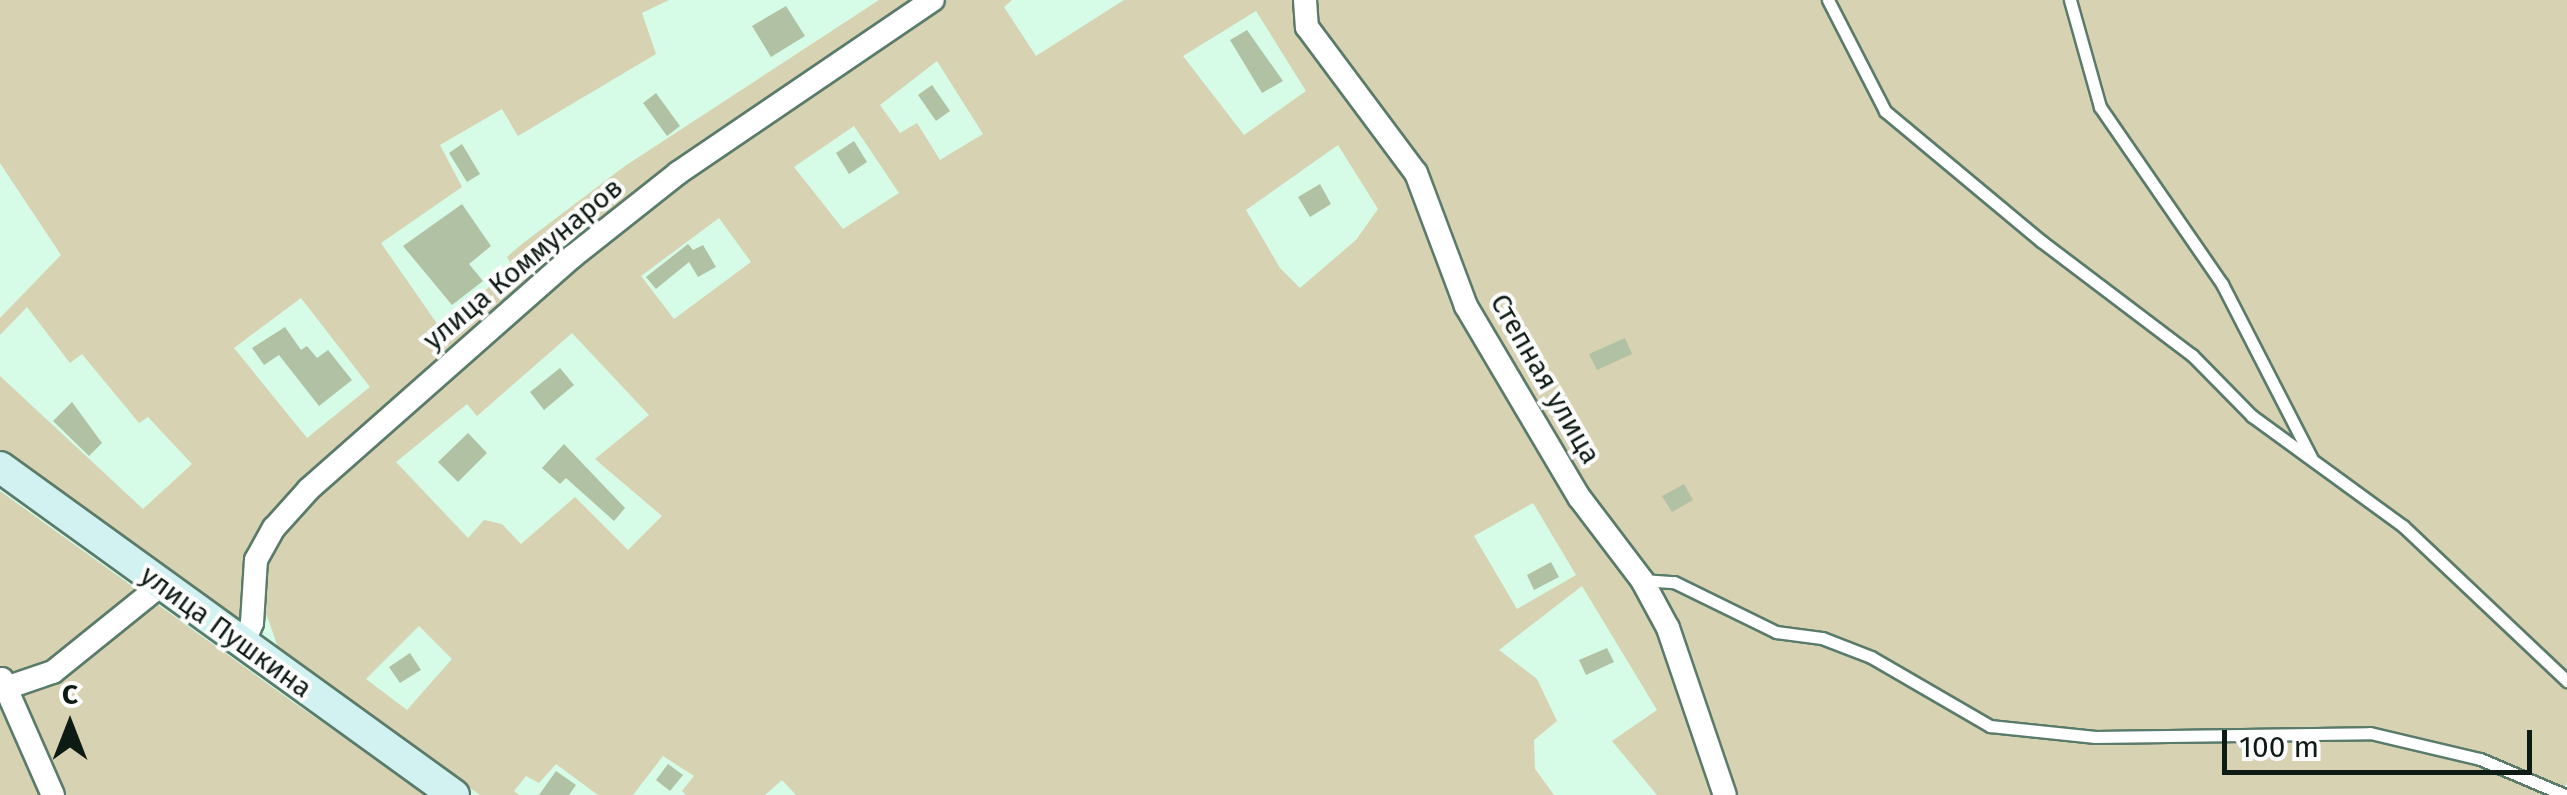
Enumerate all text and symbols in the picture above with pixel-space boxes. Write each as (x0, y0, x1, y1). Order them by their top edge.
street label: улица Коммунаров (417, 171, 629, 357)
street label: Степная улица (1483, 288, 1607, 470)
street label: улица Пушкина (134, 559, 318, 705)
north arrow (20, 675, 120, 775)
text: С (62, 678, 78, 711)
scale bar (2227, 710, 2537, 772)
text: 100 m (2239, 729, 2319, 765)

